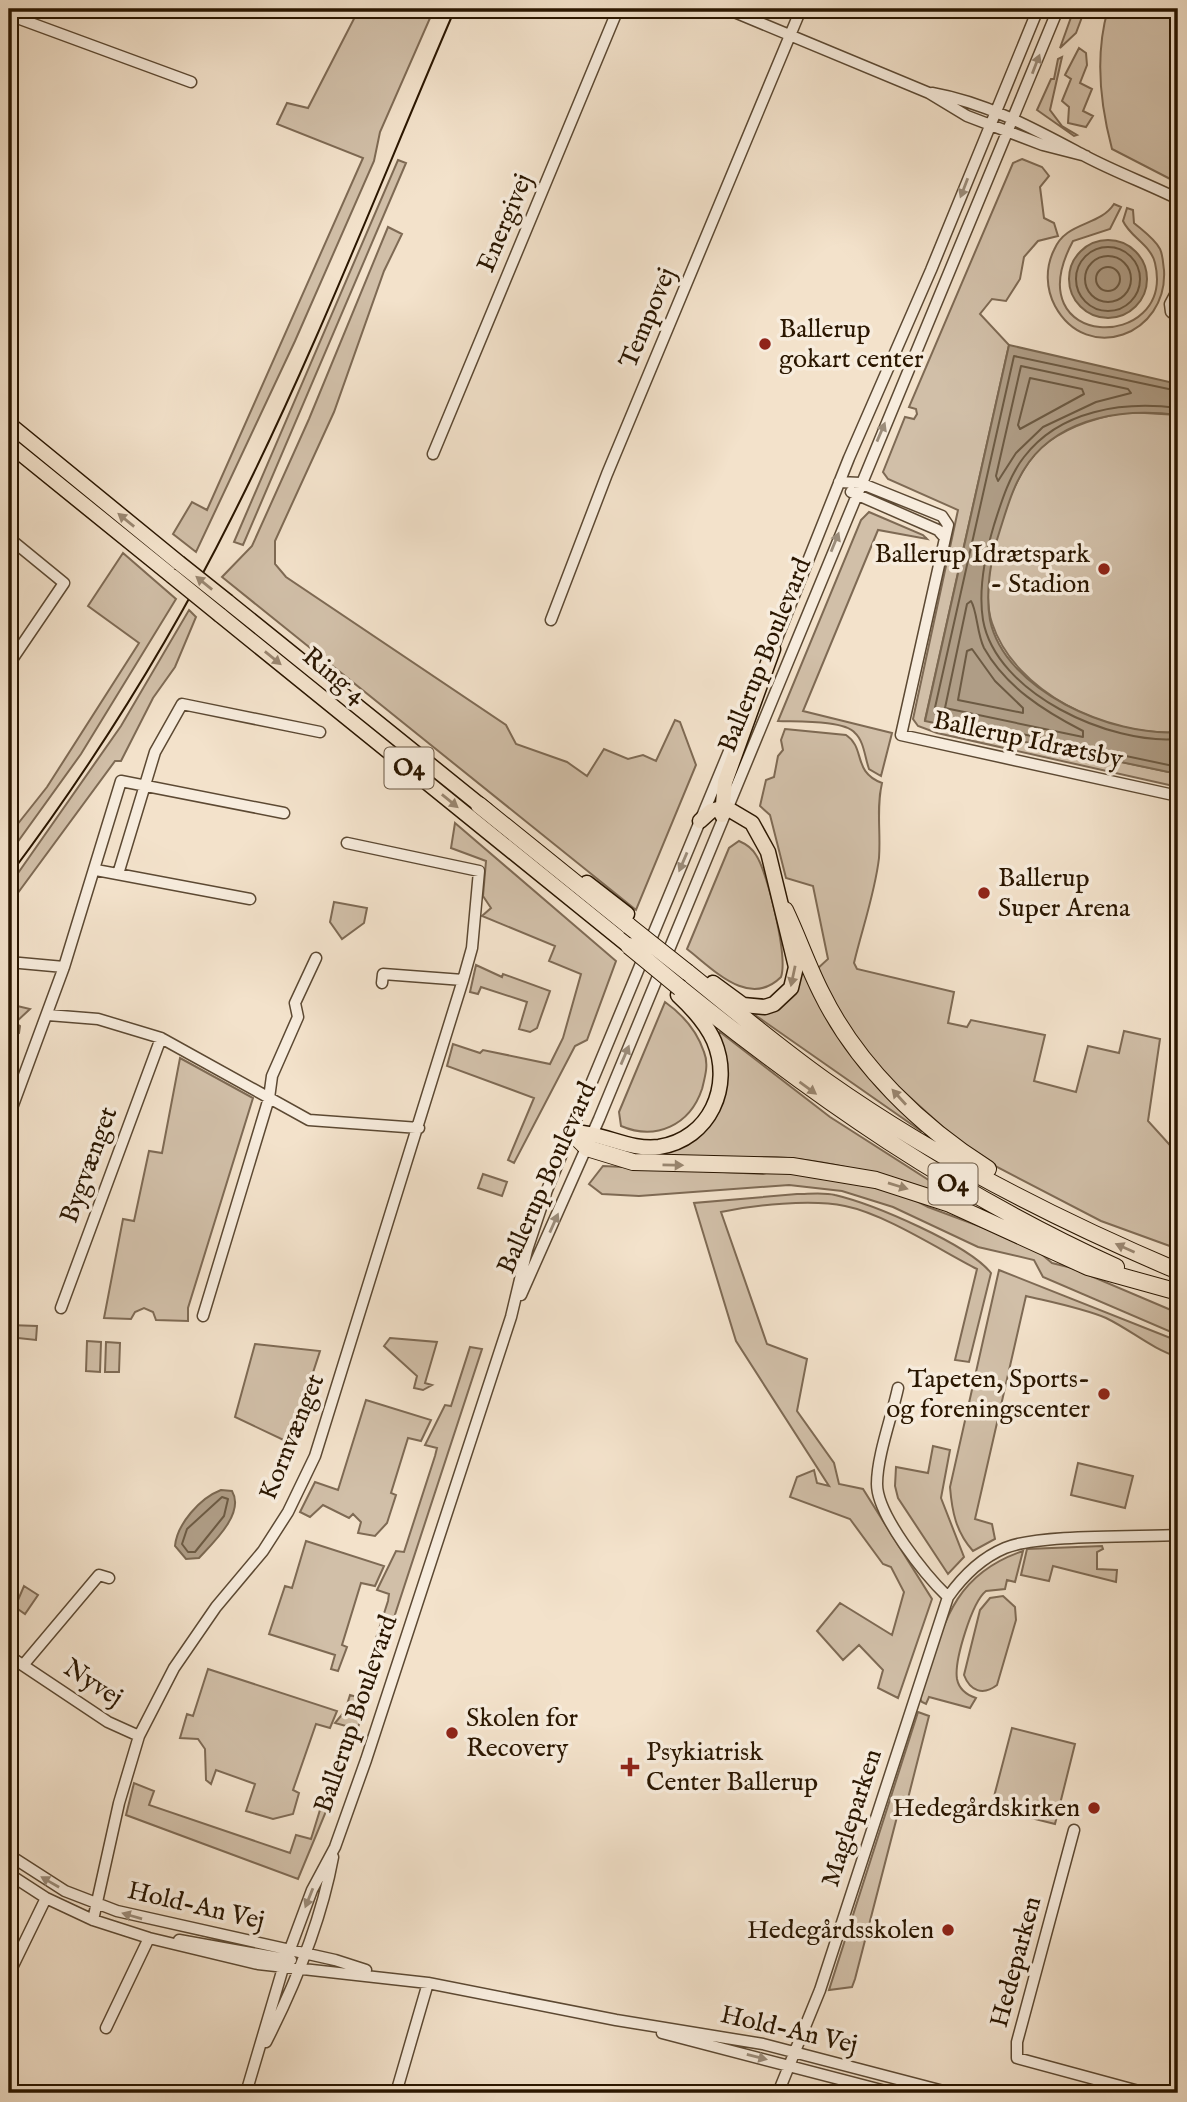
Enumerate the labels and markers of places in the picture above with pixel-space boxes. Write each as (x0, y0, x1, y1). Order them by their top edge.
place label: Ballerup gokart center (779, 313, 924, 376)
marker: Ballerup gokart center (757, 336, 773, 352)
place label: Ballerup Idrætspark - Stadion (874, 538, 1091, 601)
marker: Ballerup Idrætspark - Stadion (1096, 561, 1112, 577)
place label: Ballerup Super Arena (998, 862, 1131, 925)
marker: Ballerup Super Arena (976, 885, 992, 901)
place label: Tapeten, Sports- og foreningscenter (886, 1363, 1090, 1426)
marker: Tapeten, Sports- og foreningscenter (1096, 1386, 1112, 1402)
place label: Skolen for Recovery (466, 1702, 579, 1765)
marker: Skolen for Recovery (444, 1725, 460, 1741)
place label: Psykiatrisk Center Ballerup (646, 1736, 818, 1799)
marker: Psykiatrisk Center Ballerup (620, 1757, 640, 1777)
place label: Hedegårdskirken (893, 1792, 1080, 1825)
marker: Hedegårdskirken (1086, 1800, 1102, 1816)
place label: Hedegårdsskolen (747, 1914, 934, 1947)
marker: Hedegårdsskolen (940, 1922, 956, 1938)

